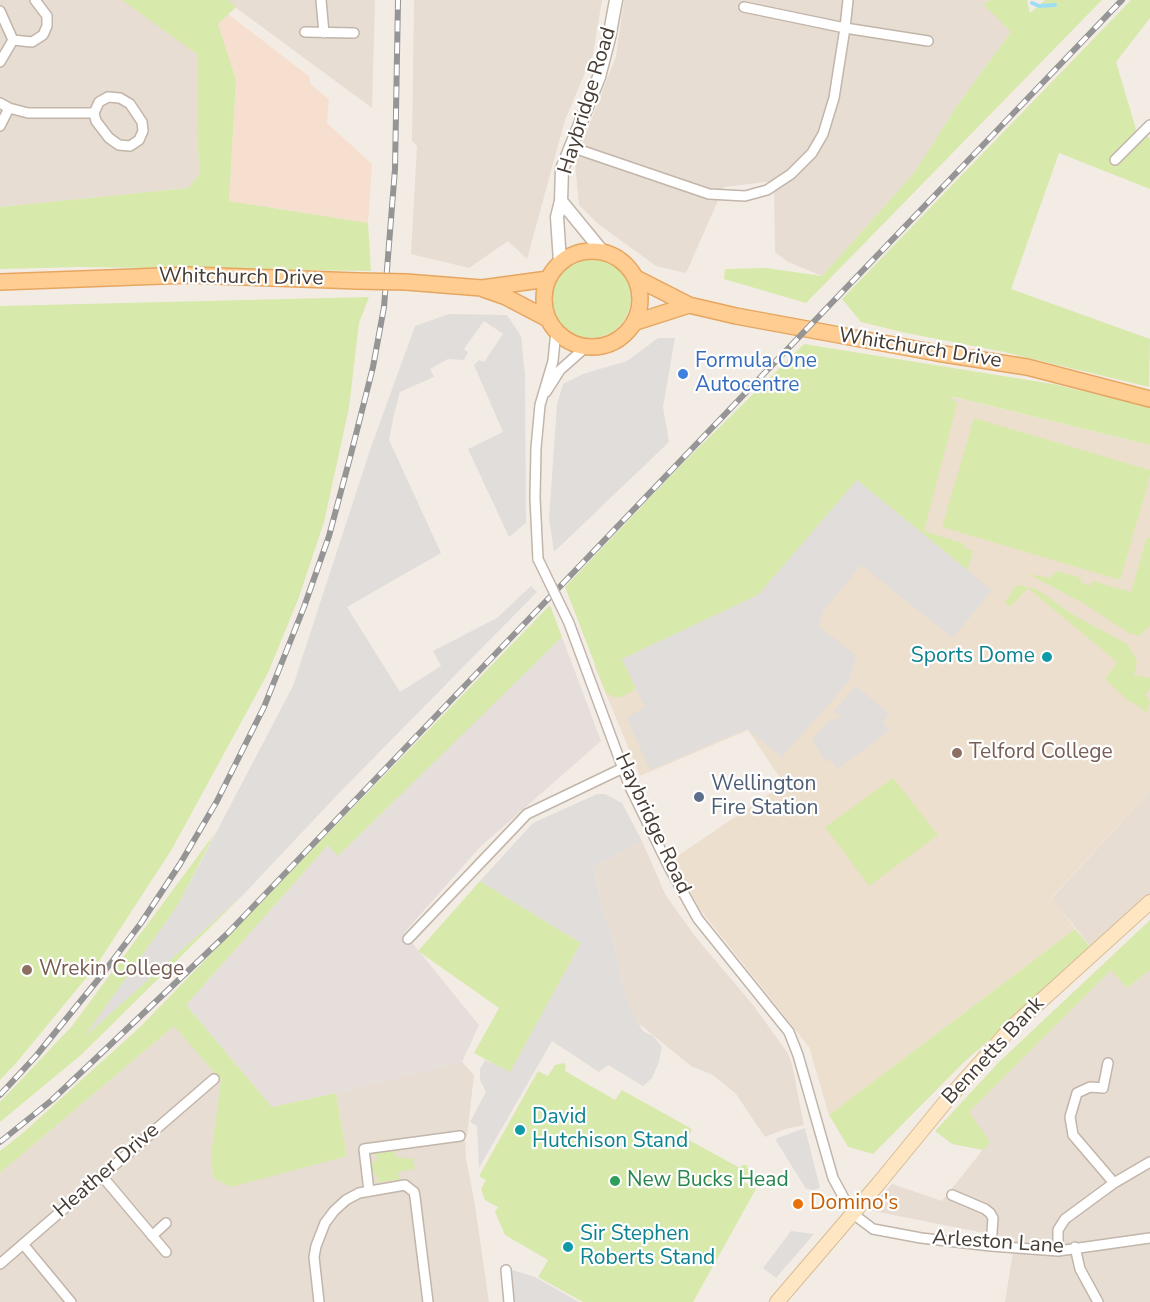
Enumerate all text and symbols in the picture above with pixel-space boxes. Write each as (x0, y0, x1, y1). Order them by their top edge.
street label: Haybridge Road (554, 24, 622, 178)
street label: Whitchurch Drive (158, 264, 324, 292)
street label: Whitchurch Drive (837, 324, 1003, 374)
place label: Formula One Autocentre (695, 349, 817, 399)
marker: Formula One Autocentre (676, 367, 690, 381)
place label: Sports Dome (911, 644, 1035, 670)
marker: Sports Dome (1040, 650, 1054, 664)
place label: Telford College (969, 740, 1113, 766)
marker: Telford College (950, 746, 964, 760)
street label: Haybridge Road (608, 750, 696, 898)
place label: Wellington Fire Station (711, 772, 819, 822)
marker: Wellington Fire Station (692, 790, 706, 804)
place label: Wrekin College (39, 957, 184, 983)
marker: Wrekin College (20, 963, 34, 977)
street label: Bennetts Bank (938, 992, 1050, 1110)
place label: David Hutchison Stand (532, 1105, 688, 1155)
street label: Heather Drive (49, 1118, 165, 1224)
marker: David Hutchison Stand (513, 1123, 527, 1137)
place label: New Bucks Head (627, 1168, 789, 1194)
marker: New Bucks Head (608, 1174, 622, 1188)
place label: Domino's (810, 1191, 898, 1217)
marker: Domino's (791, 1197, 805, 1211)
place label: Sir Stephen Roberts Stand (580, 1222, 715, 1272)
street label: Arleston Lane (931, 1226, 1065, 1260)
marker: Sir Stephen Roberts Stand (561, 1240, 575, 1254)

